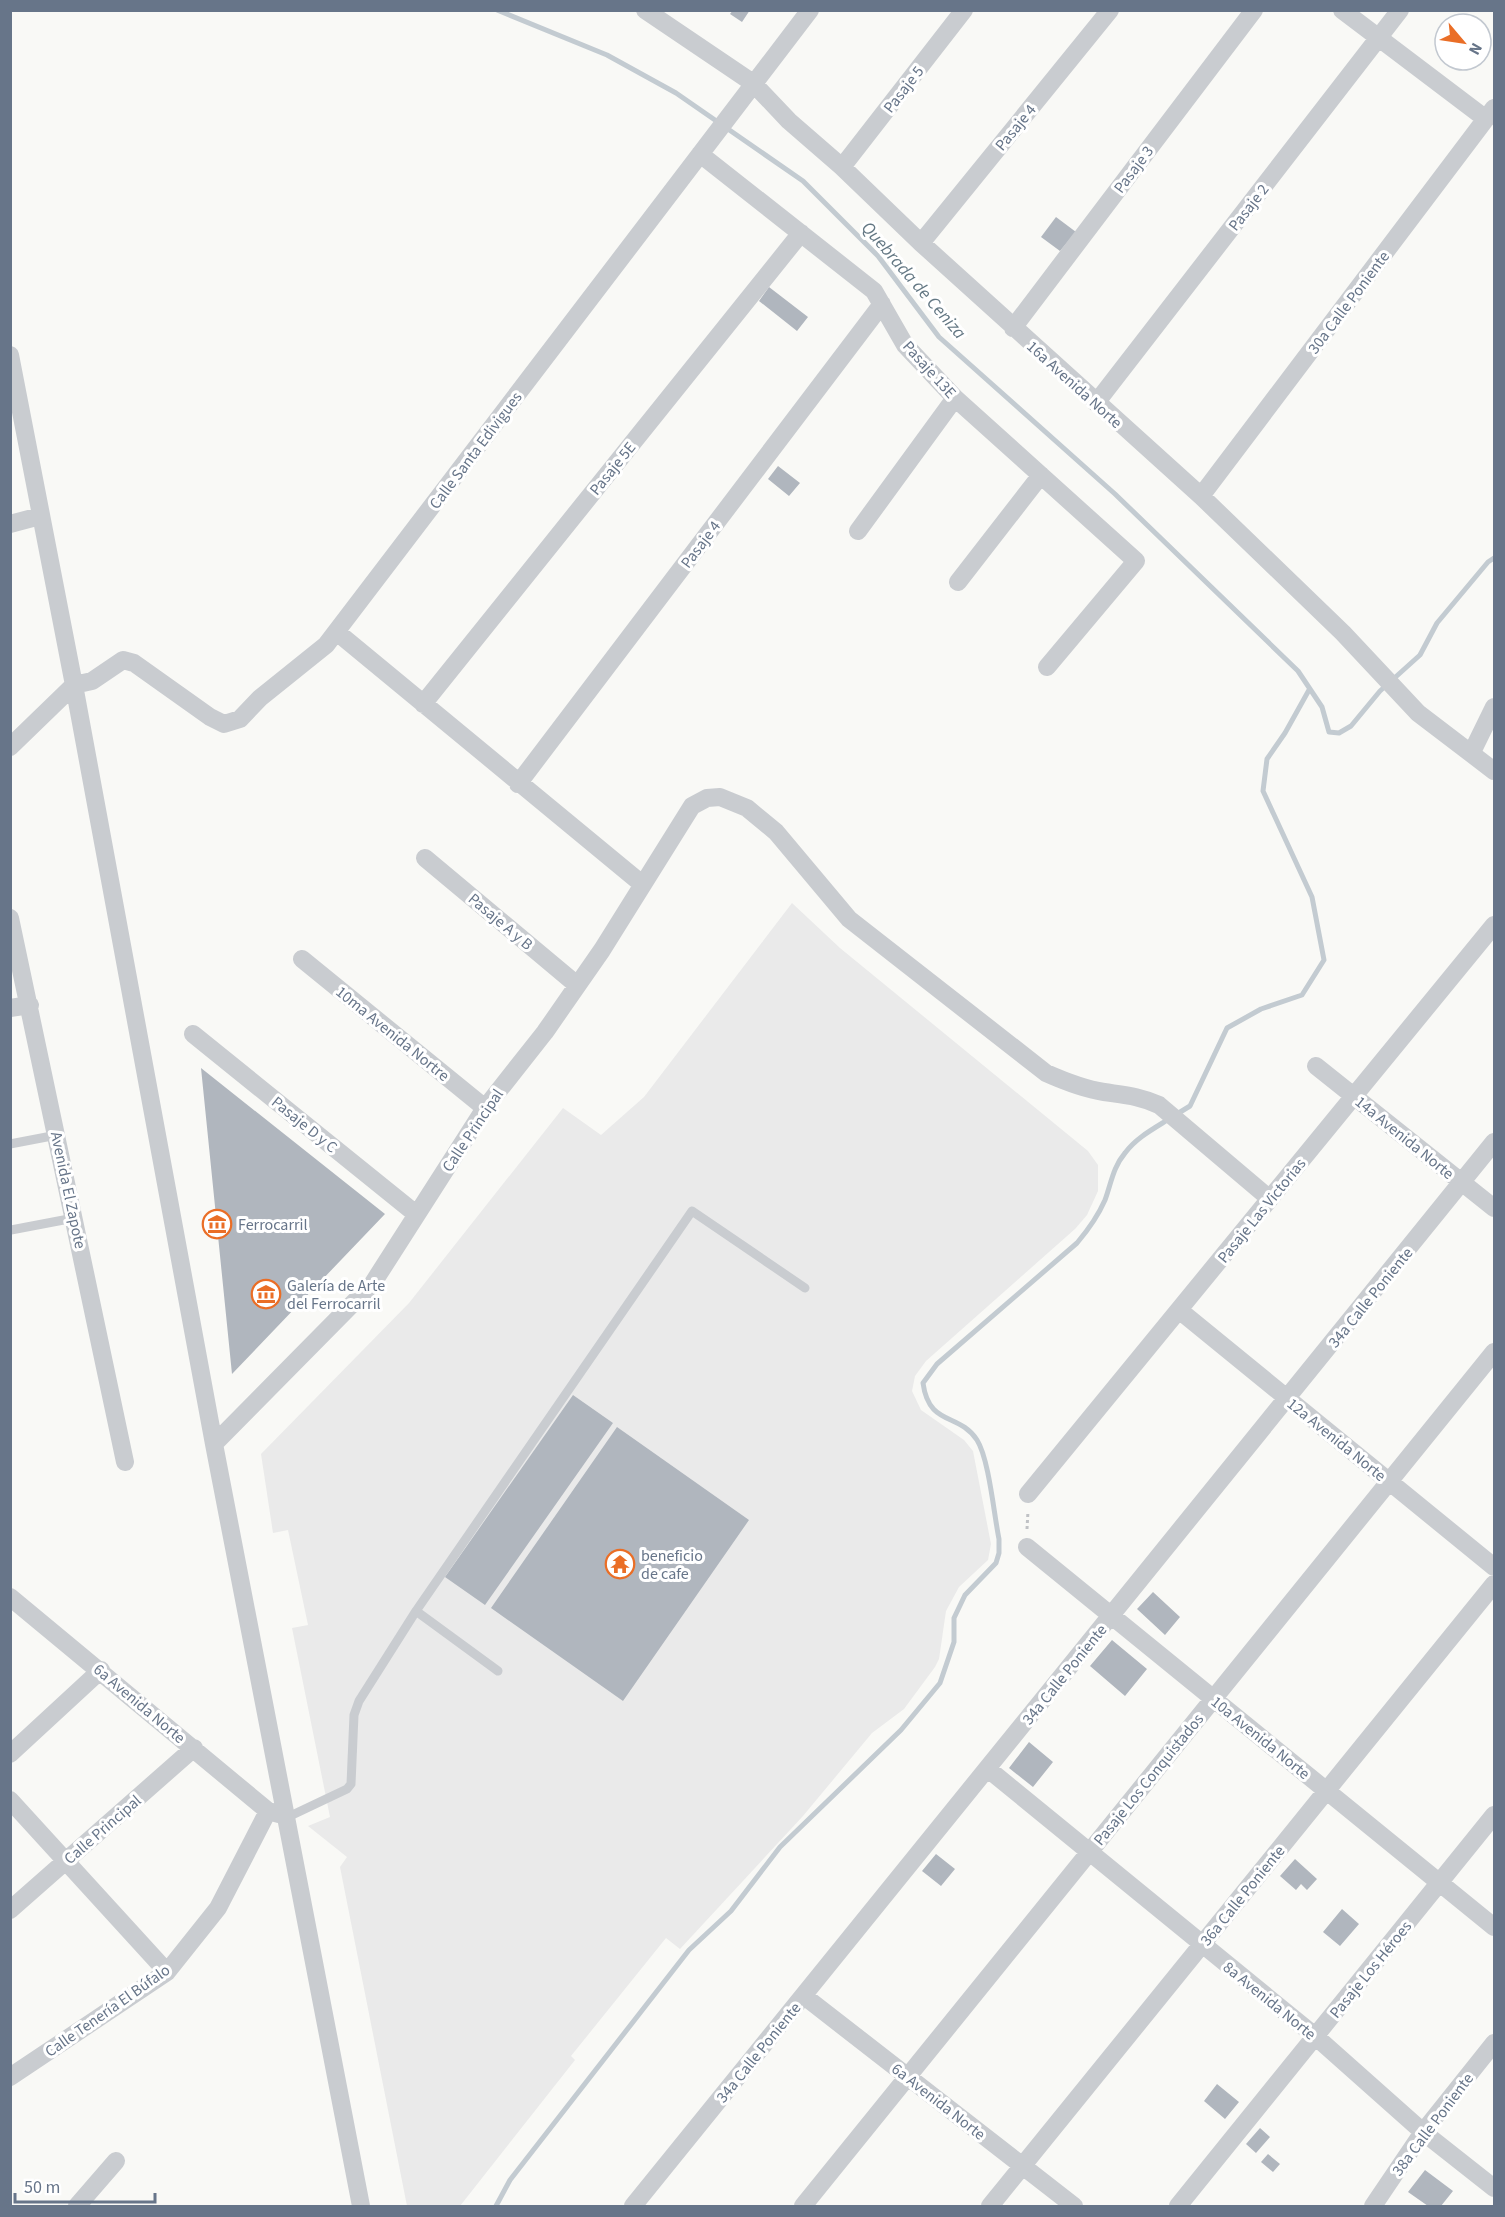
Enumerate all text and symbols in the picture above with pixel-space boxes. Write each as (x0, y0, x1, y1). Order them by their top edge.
north arrow (1433, 12, 1493, 72)
text: N (1463, 39, 1487, 59)
street label: Pasaje 5 (878, 61, 929, 118)
street label: Pasaje 4 (990, 100, 1041, 156)
street label: Pasaje 3 (1109, 141, 1159, 198)
street label: Pasaje 2 (1223, 179, 1274, 236)
water label: Quebrada de Ceniza (855, 216, 972, 345)
street label: 30a Calle Poniente (1303, 247, 1395, 359)
street label: Pasaje 13E (897, 336, 961, 403)
street label: 16a Avenida Norte (1022, 336, 1127, 434)
street label: Calle Santa Edivigues (424, 387, 528, 514)
street label: Pasaje 5E (585, 437, 641, 500)
street label: Pasaje 4 (676, 516, 726, 573)
street label: Pasaje A y B (463, 888, 537, 955)
street label: 10ma Avenida Nortre (331, 981, 454, 1087)
street label: Calle Principal (437, 1085, 509, 1176)
street label: Pasaje D y C (267, 1091, 342, 1158)
street label: 14a Avenida Norte (1350, 1091, 1459, 1185)
street label: Avenida El Zapote (45, 1130, 91, 1251)
street label: Pasaje Las Victorias (1212, 1153, 1311, 1268)
museum icon: Ferrocarril (201, 1208, 233, 1240)
place label: Ferrocarril (238, 1214, 308, 1236)
street label: 34a Calle Poniente (1323, 1243, 1418, 1353)
place label: Galería de Arte del Ferrocarril (287, 1275, 385, 1315)
museum icon: Galería de Arte del Ferrocarril (250, 1278, 282, 1310)
street label: 12a Avenida Norte (1282, 1393, 1391, 1487)
place label: beneficio de cafe (641, 1545, 703, 1585)
temple icon: beneficio de cafe (604, 1548, 636, 1580)
street label: 34a Calle Poniente (1017, 1620, 1112, 1730)
street label: 6a Avenida Norte (89, 1659, 190, 1749)
street label: 10a Avenida Norte (1206, 1691, 1315, 1785)
street label: Pasaje Los Conquistados (1089, 1709, 1209, 1850)
street label: Calle Principal (59, 1790, 146, 1869)
street label: 36a Calle Poniente (1195, 1841, 1290, 1951)
street label: Pasaje Los Héroes (1325, 1916, 1417, 2023)
street label: 8a Avenida Norte (1218, 1956, 1321, 2045)
street label: Calle Tenería El Búfalo (40, 1959, 175, 2062)
street label: 34a Calle Poniente (711, 1998, 806, 2108)
street label: 6a Avenida Norte (887, 2058, 990, 2145)
street label: 38a Calle Poniente (1387, 2069, 1479, 2181)
scale bar (15, 2166, 154, 2204)
text: 50 m (24, 2175, 60, 2200)

